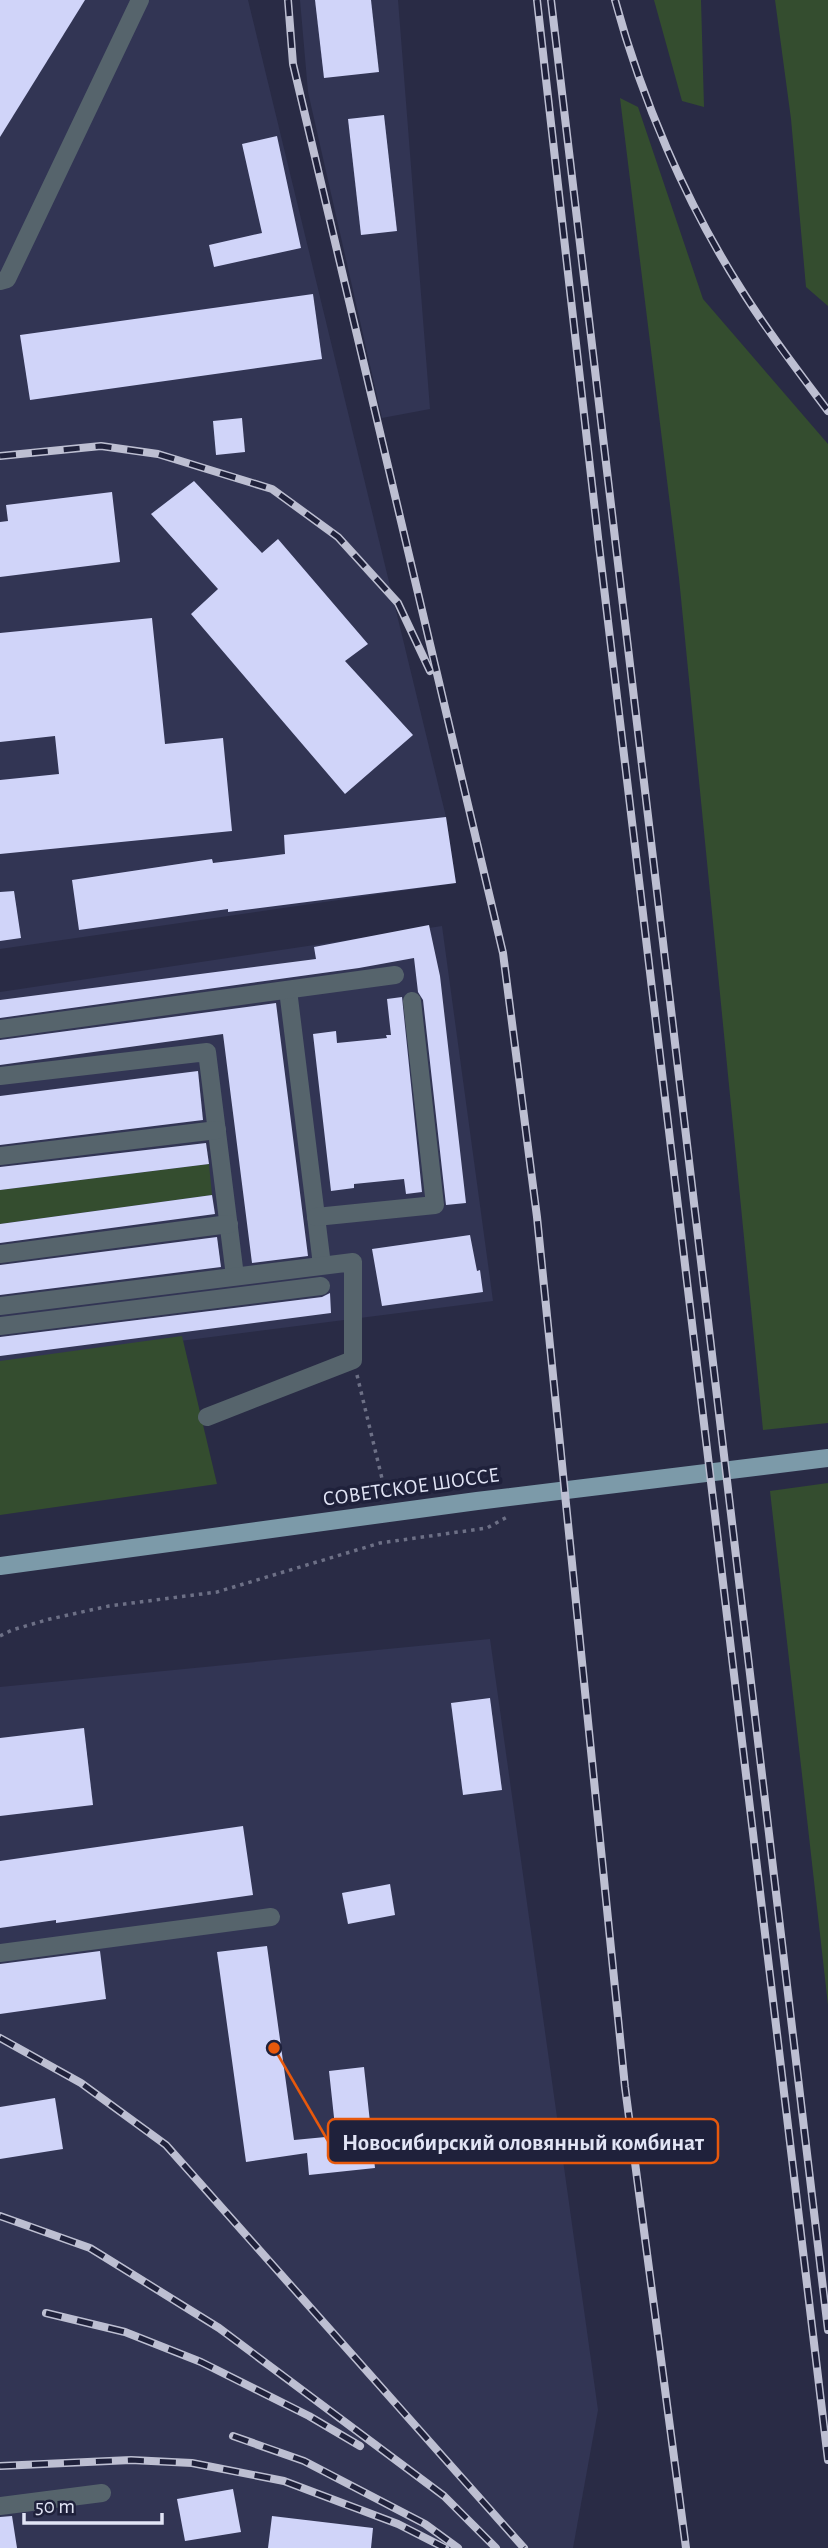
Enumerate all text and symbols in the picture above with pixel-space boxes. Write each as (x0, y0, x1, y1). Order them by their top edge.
street label: СОВЕТСКОЕ ШОССЕ (321, 1464, 501, 1510)
callout: Новосибирский оловянный комбинат (328, 2119, 718, 2163)
text: Новосибирский оловянный комбинат (342, 2132, 705, 2155)
scale bar (24, 2482, 163, 2526)
text: 50 m (35, 2496, 75, 2517)

